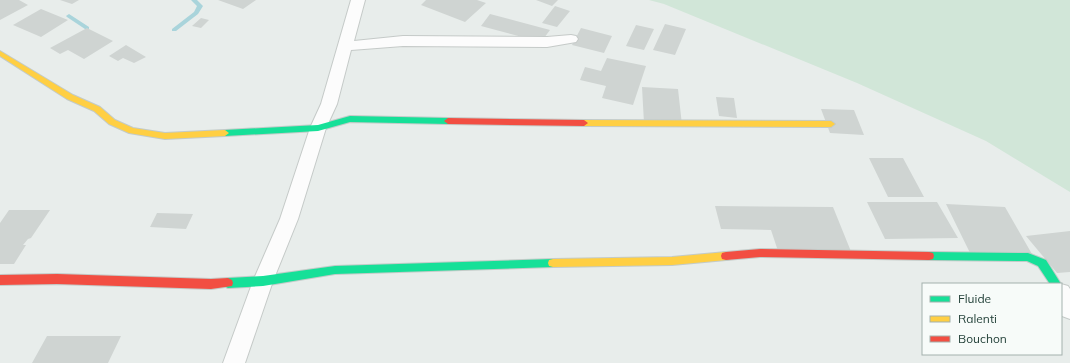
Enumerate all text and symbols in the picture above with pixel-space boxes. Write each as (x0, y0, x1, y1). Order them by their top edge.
legend (922, 283, 1062, 355)
text: Fluide (958, 291, 991, 306)
text: Ralenti (958, 311, 997, 326)
text: Bouchon (958, 331, 1007, 346)

